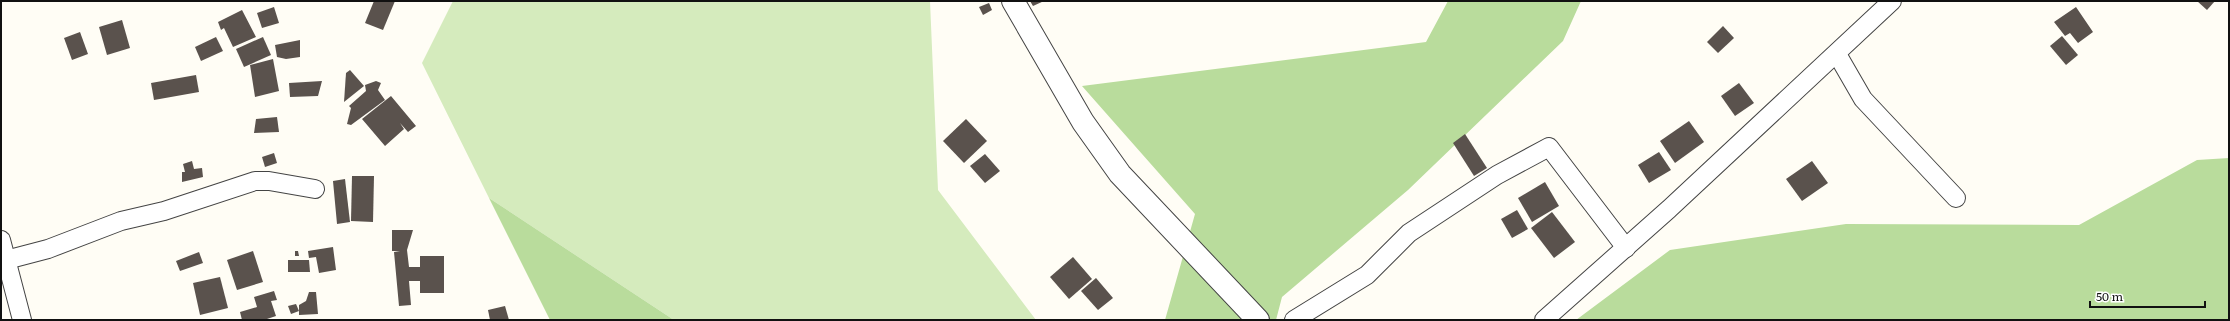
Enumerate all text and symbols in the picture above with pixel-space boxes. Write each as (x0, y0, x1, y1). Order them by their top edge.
scale bar (2090, 283, 2205, 309)
text: 50 m (2096, 287, 2123, 305)

